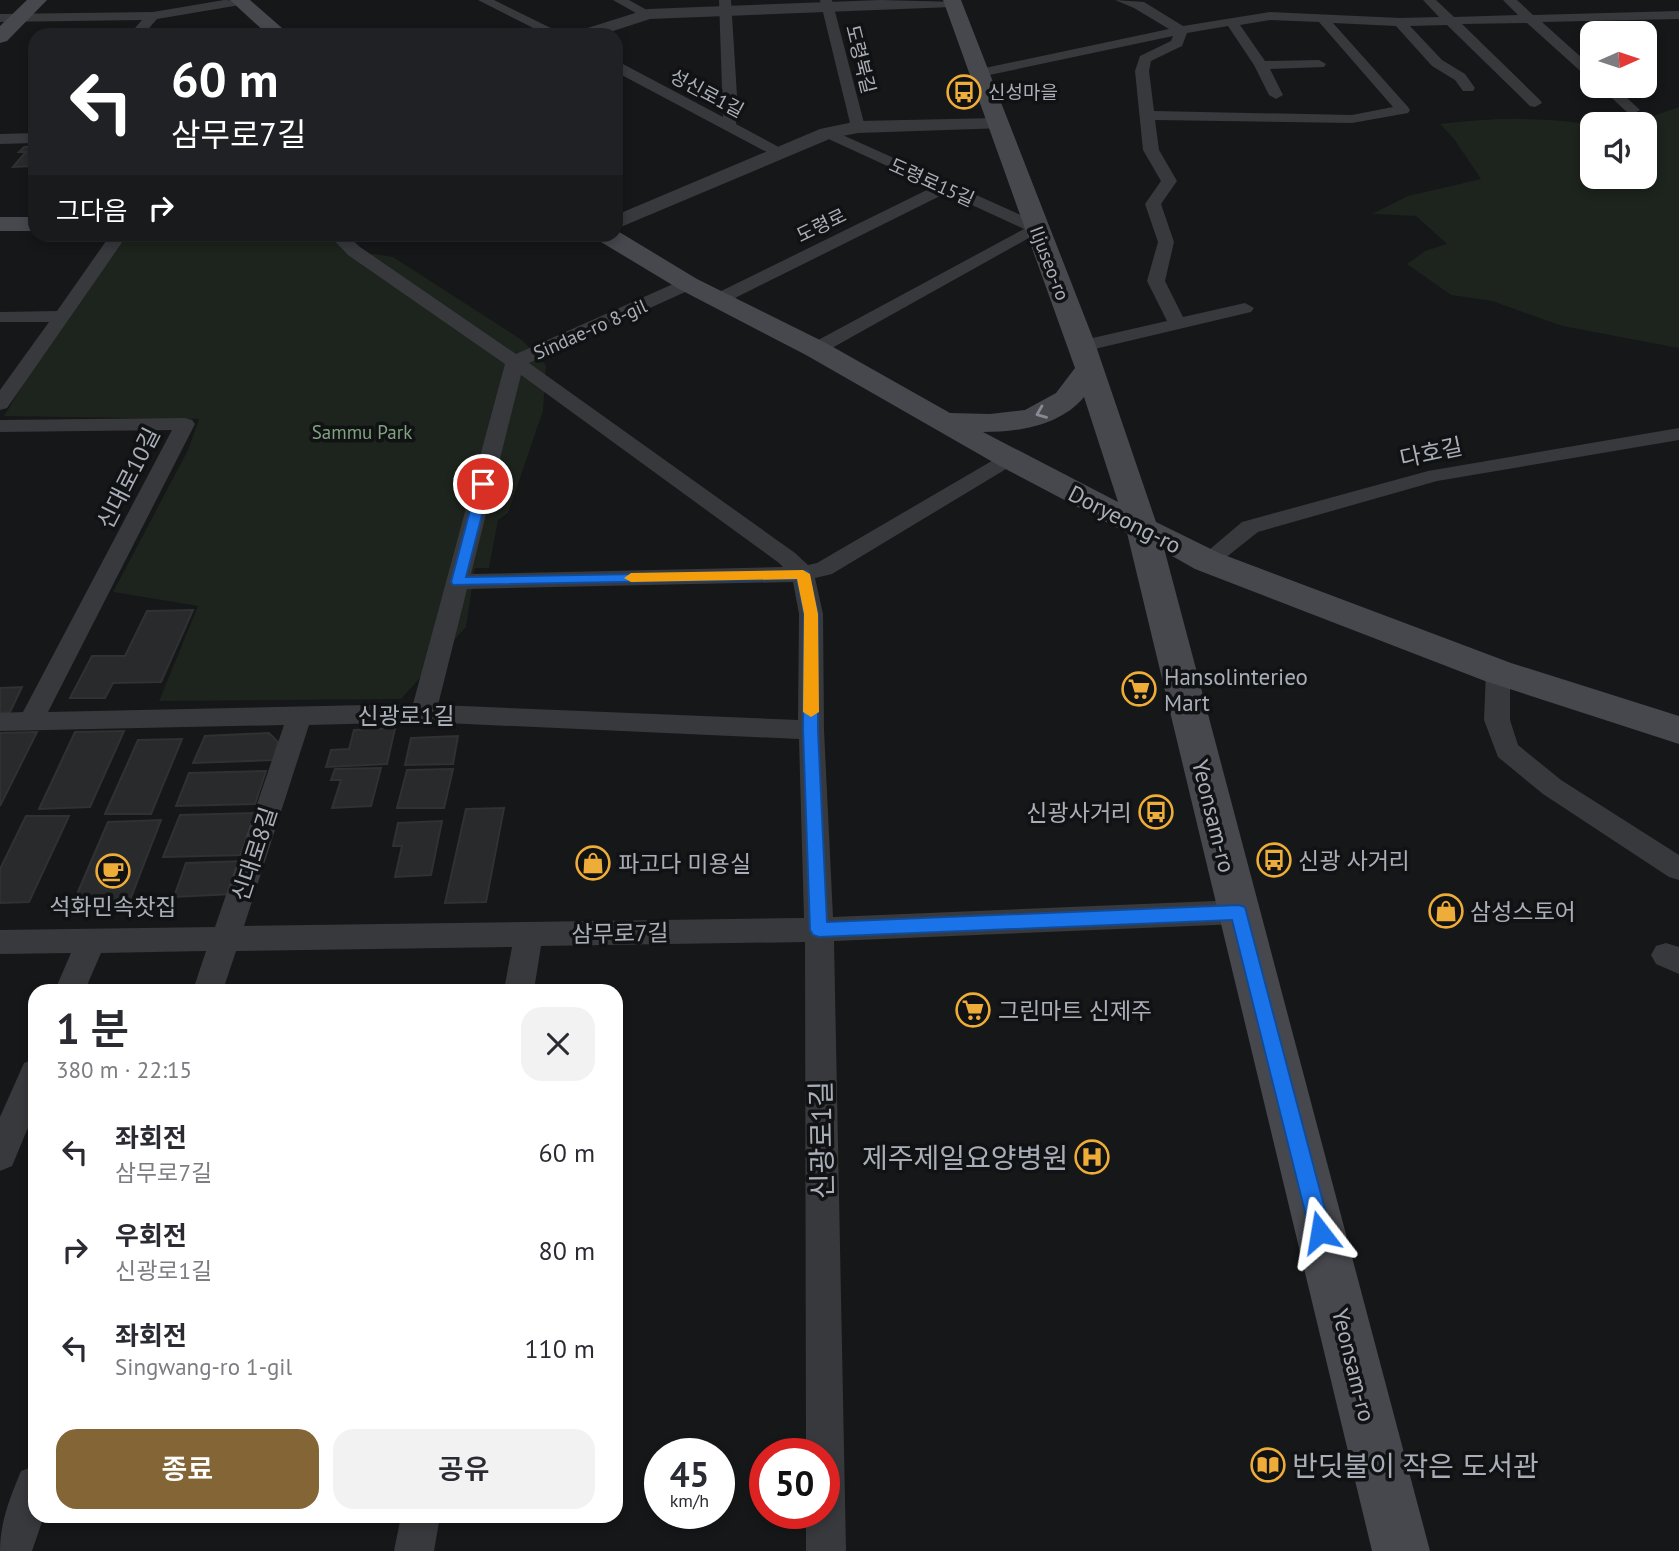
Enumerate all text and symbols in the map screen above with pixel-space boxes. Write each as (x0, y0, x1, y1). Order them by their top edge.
north arrow (1580, 21, 1657, 98)
map controls (1580, 21, 1657, 189)
street label: 도령북길 (841, 22, 881, 96)
text: 60 m (171, 47, 278, 111)
icon: left (56, 56, 147, 147)
street label: 성신로1길 (666, 64, 748, 122)
bus stop icon: 신성마을 (945, 73, 983, 111)
place label: 신성마을 (988, 80, 1058, 104)
button: sound (1580, 112, 1657, 189)
text: 삼무로7길 (171, 113, 306, 155)
street label: 도령로15길 (886, 153, 978, 211)
icon: right (142, 189, 180, 227)
text: 그다음 (56, 194, 128, 227)
street label: 도령로 (792, 203, 850, 247)
street label: Iljuseo-ro (1025, 223, 1075, 303)
street label: Sindae-ro 8-gil (530, 293, 651, 365)
one-way arrow (1036, 405, 1048, 419)
park label: Sammu Park (312, 420, 412, 444)
street label: 신대로10길 (90, 423, 166, 533)
street label: 다호길 (1397, 431, 1465, 473)
pin (453, 454, 513, 514)
icon: arrive (464, 465, 502, 503)
street label: Doryeong-ro (1064, 478, 1186, 560)
place label: Hansolinterieo Mart (1164, 662, 1308, 717)
supermarket icon: Hansolinterieo Mart (1120, 670, 1158, 708)
street label: 신광로1길 (357, 701, 455, 730)
street label: Yeonsam-ro (1186, 756, 1242, 876)
bus stop icon: 신광사거리 (1137, 793, 1175, 831)
place label: 신광사거리 (1026, 798, 1132, 827)
street label: 신대로8길 (225, 803, 283, 905)
bus stop icon: 신광 사거리 (1255, 841, 1293, 879)
shop icon: 파고다 미용실 (574, 844, 612, 882)
place label: 신광 사거리 (1298, 846, 1410, 875)
place label: 파고다 미용실 (618, 849, 751, 878)
cafe icon: 석화민속찻집 (94, 852, 132, 890)
place label: 석화민속찻집 (50, 892, 176, 921)
shop icon: 삼성스토어 (1427, 892, 1465, 930)
place label: 삼성스토어 (1470, 897, 1576, 926)
street label: 삼무로7길 (571, 918, 669, 948)
supermarket icon: 그린마트 신제주 (954, 991, 992, 1029)
place label: 그린마트 신제주 (998, 996, 1152, 1025)
text: 1 분 (56, 1001, 129, 1056)
button: close (521, 1007, 595, 1081)
text: 380 m · 22:15 (56, 1055, 192, 1084)
street label: 신광로1길 (801, 1081, 841, 1199)
text: 좌회전 (115, 1121, 187, 1154)
icon: left (56, 1133, 94, 1171)
text: 60 m (539, 1136, 595, 1169)
hospital icon: 제주제일요양병원 (1073, 1138, 1111, 1176)
place label: 제주제일요양병원 (862, 1139, 1068, 1176)
text: 삼무로7길 (115, 1158, 212, 1187)
position arrow (1283, 1195, 1357, 1269)
text: 우회전 (115, 1219, 187, 1252)
icon: right (56, 1231, 94, 1269)
text: 80 m (539, 1234, 595, 1267)
text: 신광로1길 (115, 1256, 212, 1285)
street label: Yeonsam-ro (1326, 1305, 1382, 1425)
text: 좌회전 (115, 1319, 187, 1352)
icon: left (56, 1329, 94, 1367)
text: 110 m (524, 1332, 595, 1365)
text: Singwang-ro 1-gil (115, 1352, 292, 1381)
button: 종료 (56, 1429, 319, 1509)
button: 공유 (333, 1429, 595, 1509)
speed limit sign: 50 (749, 1438, 840, 1529)
library icon: 반딧불이 작은 도서관 (1249, 1446, 1287, 1484)
place label: 반딧불이 작은 도서관 (1292, 1447, 1539, 1484)
text: 45 (670, 1451, 709, 1497)
text: km/h (670, 1489, 709, 1512)

